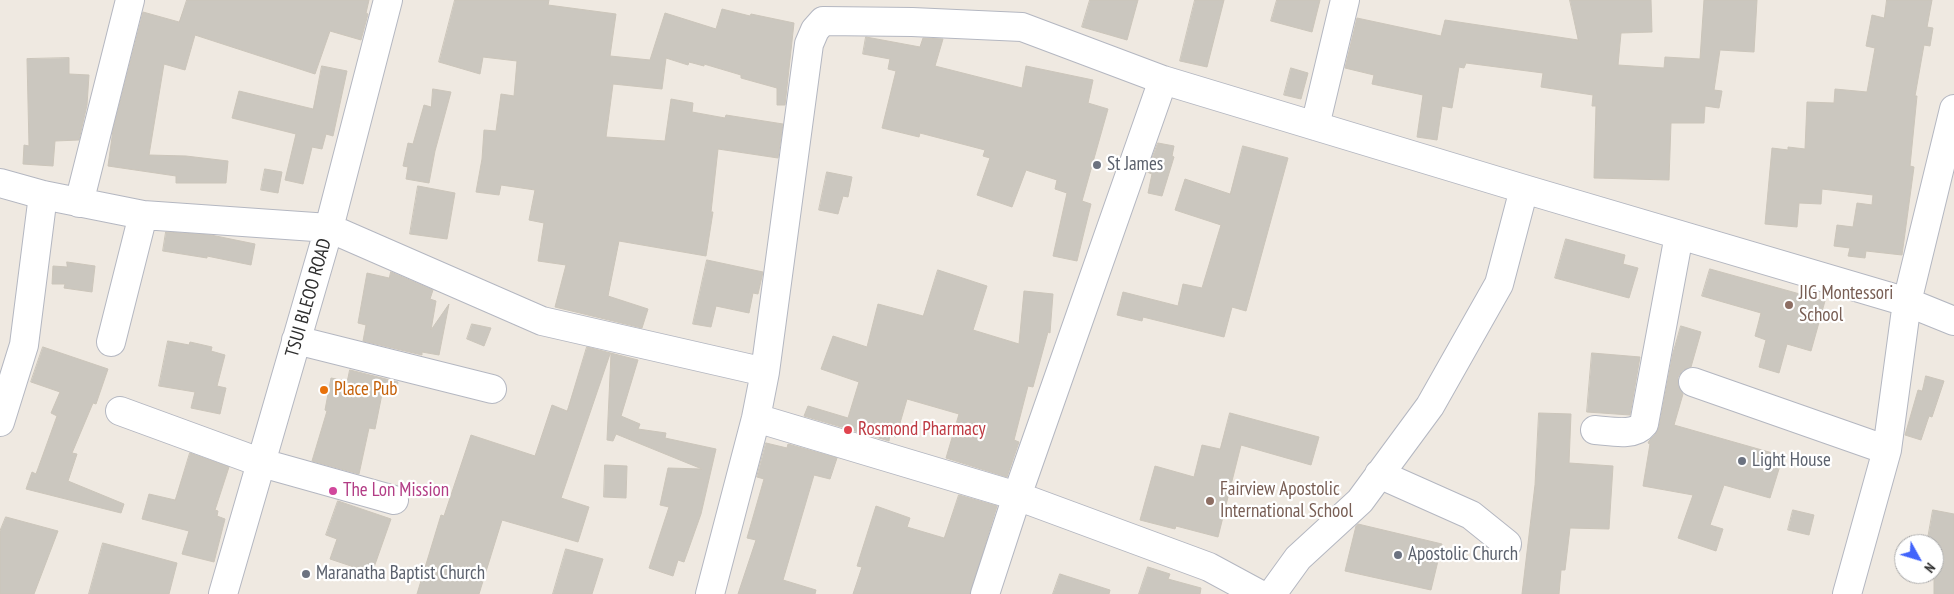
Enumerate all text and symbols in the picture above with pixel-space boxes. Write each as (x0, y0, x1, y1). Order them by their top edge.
place label: St James (1107, 154, 1163, 176)
marker: St James (1091, 159, 1103, 171)
street label: TSUI BLEOO ROAD (281, 236, 337, 360)
place label: JIG Montessori School (1799, 283, 1893, 327)
marker: JIG Montessori School (1783, 299, 1795, 311)
place label: Place Pub (334, 379, 397, 401)
marker: Place Pub (318, 384, 330, 396)
place label: Rosmond Pharmacy (858, 419, 986, 441)
marker: Rosmond Pharmacy (842, 424, 854, 436)
place label: Light House (1752, 450, 1831, 472)
marker: Light House (1736, 455, 1748, 467)
place label: Fairview Apostolic International School (1220, 479, 1353, 523)
place label: The Lon Mission (343, 480, 449, 502)
marker: The Lon Mission (327, 485, 339, 497)
marker: Fairview Apostolic International School (1204, 495, 1216, 507)
north arrow (1894, 534, 1944, 584)
place label: Apostolic Church (1408, 544, 1518, 566)
marker: Apostolic Church (1392, 549, 1404, 561)
text: N (1921, 559, 1939, 576)
place label: Maranatha Baptist Church (316, 563, 485, 585)
marker: Maranatha Baptist Church (300, 568, 312, 580)

